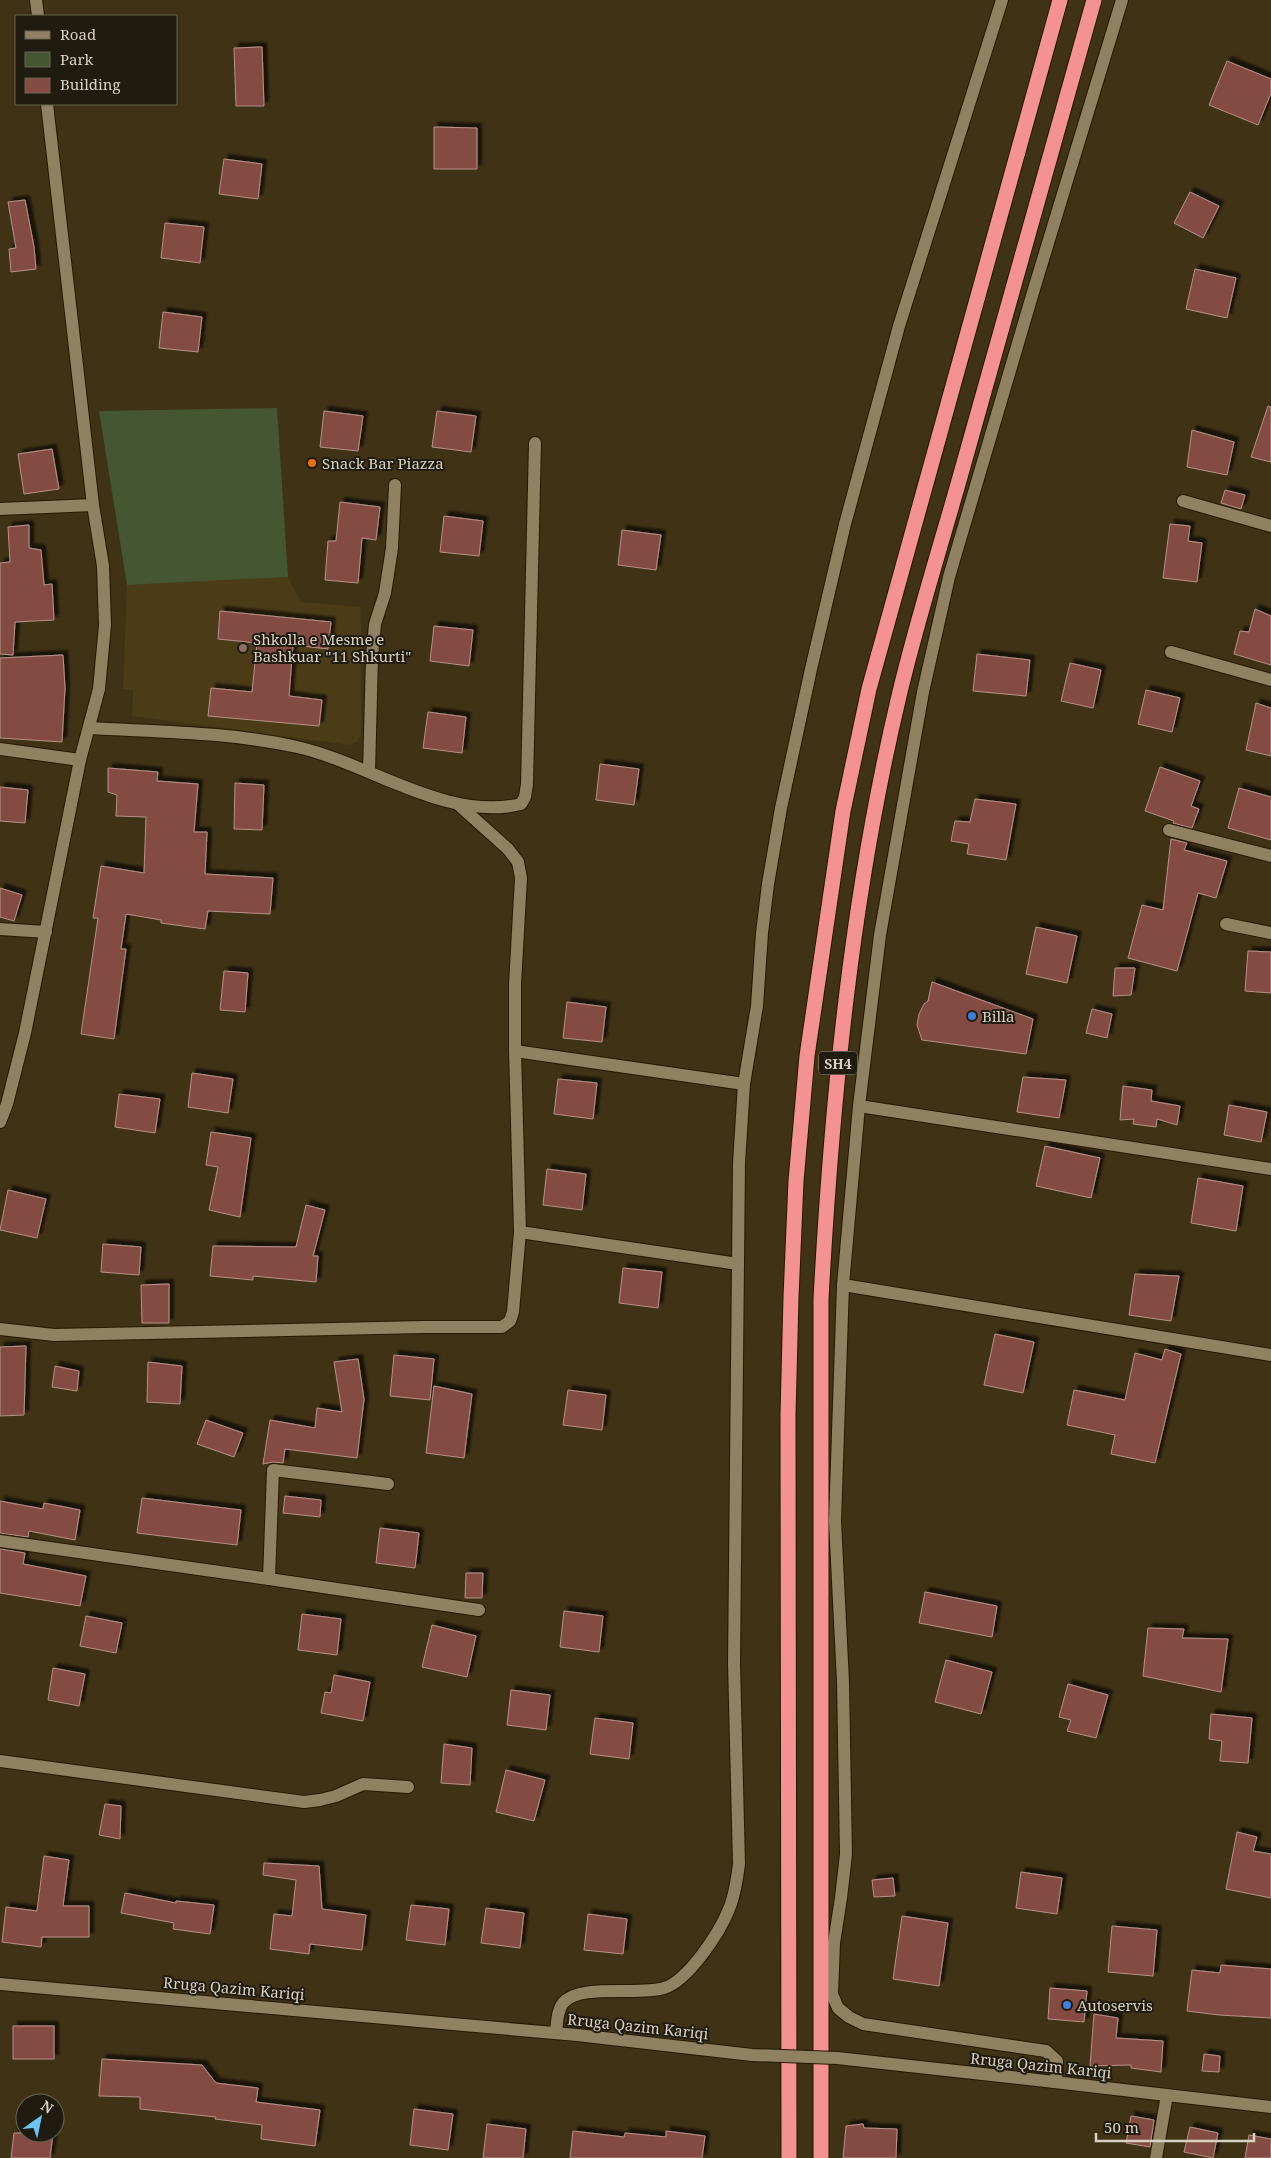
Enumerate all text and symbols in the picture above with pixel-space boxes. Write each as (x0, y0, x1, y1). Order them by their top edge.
legend (15, 15, 178, 105)
text: Road (60, 24, 96, 44)
text: Park (60, 49, 94, 69)
text: Building (60, 74, 121, 94)
place label: Snack Bar Piazza (322, 453, 444, 473)
marker: Snack Bar Piazza (306, 457, 318, 469)
place label: Shkolla e Mesme e Bashkuar "11 Shkurti" (253, 629, 411, 666)
marker: Shkolla e Mesme e Bashkuar "11 Shkurti" (237, 642, 249, 654)
place label: Billa (982, 1006, 1014, 1026)
marker: Billa (966, 1010, 978, 1022)
road number: SH4 (819, 1052, 857, 1074)
street label: Rruga Qazim Kariqi (163, 1972, 306, 2004)
place label: Autoservis (1077, 1995, 1153, 2015)
marker: Autoservis (1061, 1999, 1073, 2011)
street label: Rruga Qazim Kariqi (566, 2009, 710, 2043)
street label: Rruga Qazim Kariqi (969, 2048, 1113, 2082)
north arrow (15, 2093, 65, 2143)
text: N (38, 2096, 57, 2118)
scale bar (1096, 2110, 1254, 2142)
text: 50 m (1104, 2117, 1139, 2137)

